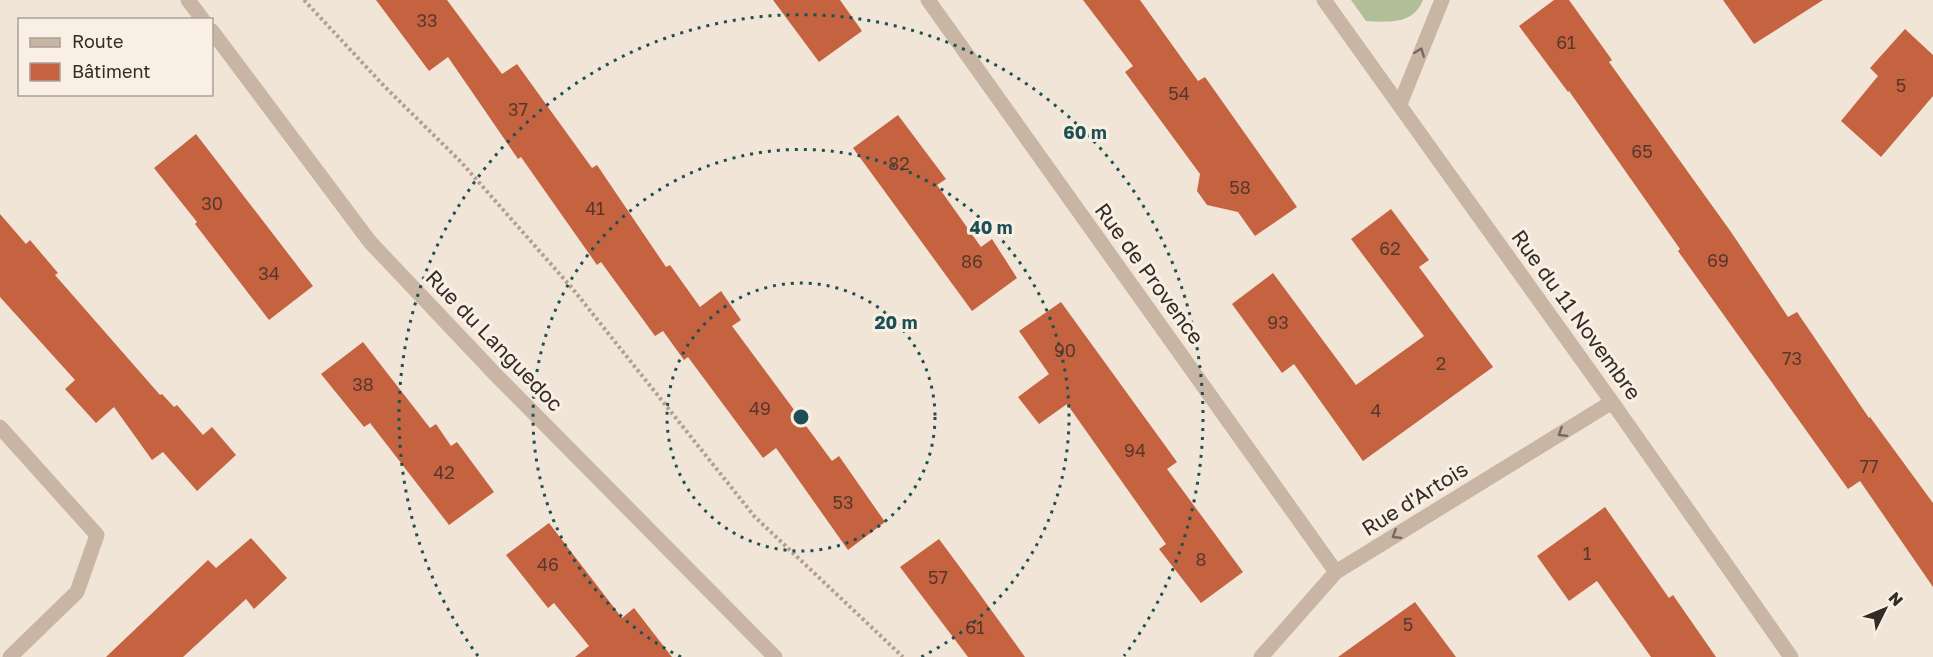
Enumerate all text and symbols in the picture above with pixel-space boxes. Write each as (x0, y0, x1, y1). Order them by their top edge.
house number: 33 (416, 9, 438, 31)
legend (18, 18, 213, 96)
text: Route (72, 30, 123, 52)
house number: 61 (1556, 31, 1576, 53)
one-way arrow (1413, 47, 1425, 58)
text: Bâtiment (72, 60, 151, 82)
house number: 5 (1896, 74, 1906, 96)
house number: 54 (1168, 82, 1190, 104)
house number: 37 (508, 98, 528, 120)
text: 60 m (1063, 121, 1107, 143)
house number: 65 (1631, 140, 1653, 162)
house number: 82 (888, 152, 910, 174)
house number: 58 (1229, 176, 1251, 198)
house number: 30 (201, 192, 223, 214)
house number: 41 (585, 197, 605, 219)
street label: Rue de Provence (1090, 198, 1210, 349)
text: 40 m (969, 216, 1013, 238)
street label: Rue du 11 Novembre (1506, 224, 1647, 404)
house number: 62 (1379, 237, 1401, 259)
house number: 69 (1707, 249, 1729, 271)
house number: 86 (961, 250, 983, 272)
house number: 34 (258, 262, 280, 284)
street label: Rue du Languedoc (421, 264, 569, 416)
text: 20 m (875, 311, 917, 333)
house number: 93 (1267, 311, 1289, 333)
house number: 90 (1054, 339, 1076, 361)
house number: 73 (1782, 347, 1802, 369)
house number: 2 (1436, 352, 1446, 374)
house number: 38 (352, 373, 374, 395)
house number: 49 (749, 397, 771, 419)
house number: 4 (1371, 399, 1382, 421)
centre of rings (791, 407, 811, 427)
one-way arrow (1558, 425, 1568, 437)
house number: 94 (1124, 439, 1146, 461)
street label: Rue d'Artois (1357, 455, 1472, 541)
house number: 77 (1859, 455, 1879, 477)
house number: 42 (433, 461, 455, 483)
house number: 53 (833, 491, 853, 513)
one-way arrow (1392, 527, 1402, 539)
house number: 1 (1583, 542, 1592, 564)
house number: 8 (1196, 548, 1206, 570)
house number: 46 (537, 553, 559, 575)
house number: 57 (928, 566, 948, 588)
north arrow (1855, 579, 1915, 639)
text: N (1885, 587, 1907, 610)
house number: 5 (1403, 613, 1413, 635)
house number: 61 (965, 616, 985, 638)

